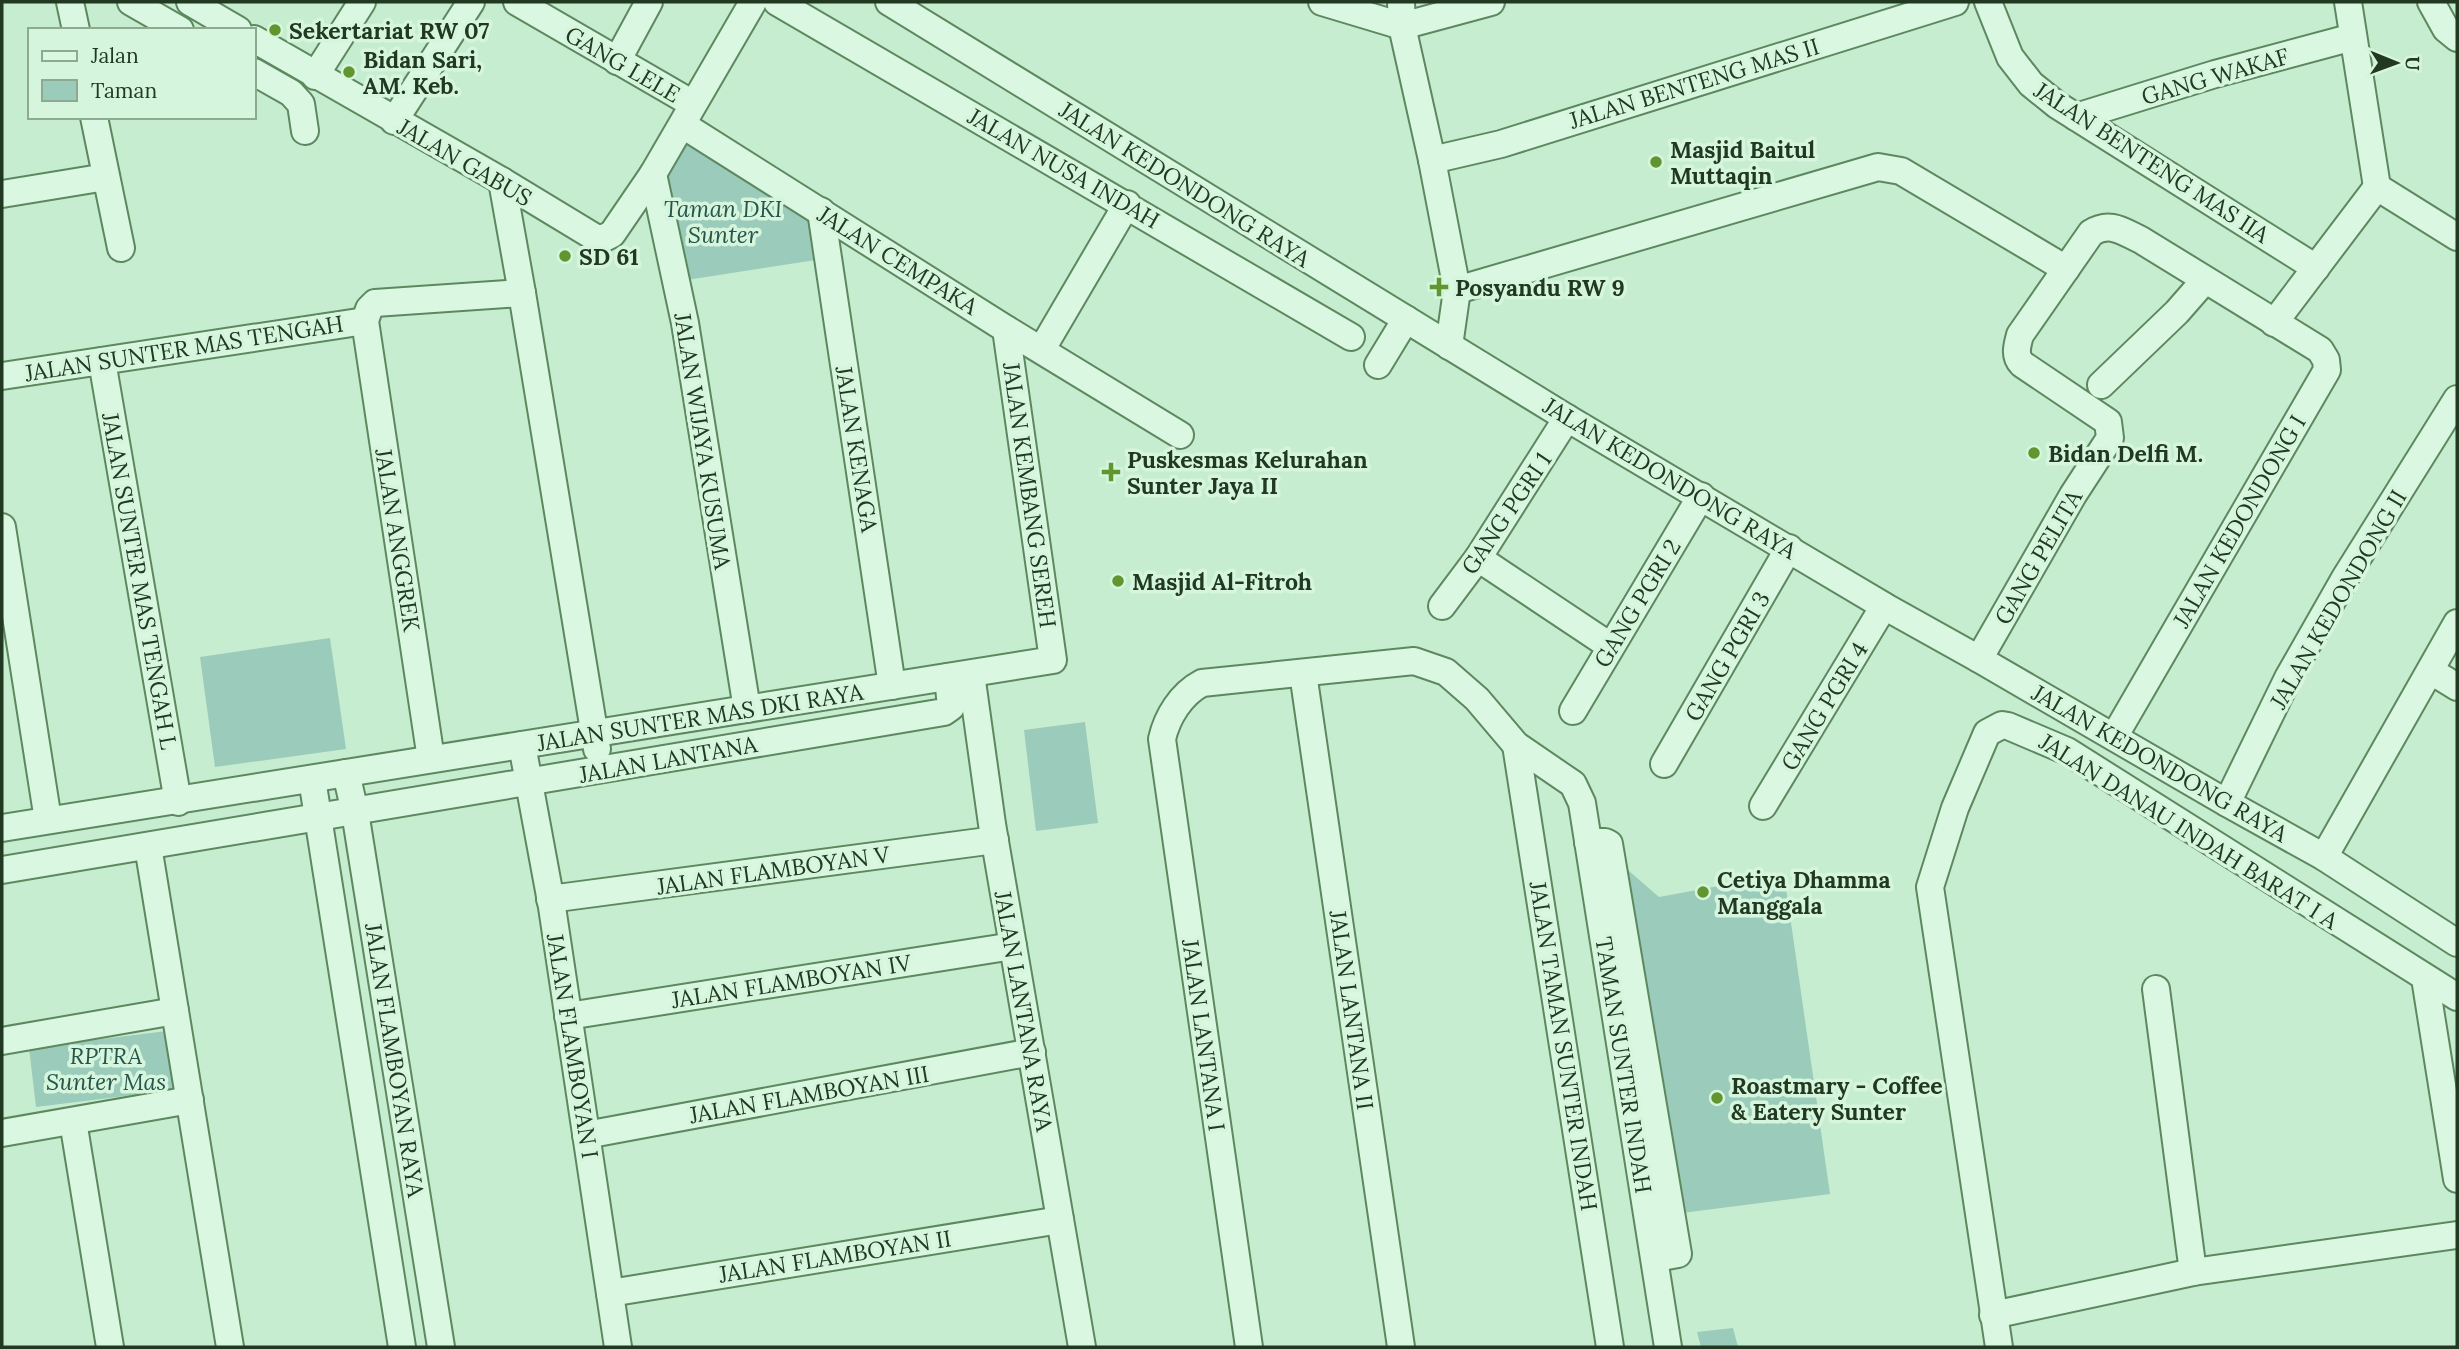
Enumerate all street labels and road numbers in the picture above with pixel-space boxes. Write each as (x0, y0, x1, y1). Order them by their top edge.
street label: GANG LELE (560, 19, 686, 109)
street label: JALAN BENTENG MAS II (1565, 31, 1823, 135)
street label: GANG WAKAF (2138, 41, 2292, 111)
street label: JALAN BENTENG MAS IIA (2028, 75, 2275, 249)
street label: JALAN KEDONDONG RAYA (1053, 94, 1316, 274)
street label: JALAN NUSA INDAH (962, 101, 1165, 235)
street label: JALAN GABUS (392, 111, 537, 212)
street label: JALAN CEMPAKA (812, 199, 984, 321)
street label: JALAN SUNTER MAS TENGAH (22, 308, 345, 388)
street label: JALAN WIJAYA KUSUMA (668, 310, 738, 572)
street label: JALAN KEMBANG SEREH (997, 359, 1063, 630)
street label: JALAN KENAGA (829, 363, 885, 535)
street label: JALAN KEDONDONG RAYA (1537, 390, 1802, 565)
street label: JALAN SUNTER MAS TENGAH L (96, 409, 184, 752)
street label: JALAN KEDONDONG I (2166, 410, 2312, 633)
street label: JALAN ANGGREK (369, 445, 427, 634)
street label: GANG PGRI 1 (1455, 446, 1557, 580)
street label: GANG PELITA (1988, 484, 2088, 629)
street label: JALAN KEDONDONG II (2263, 484, 2413, 715)
street label: GANG PGRI 2 (1587, 533, 1687, 673)
street label: GANG PGRI 3 (1678, 586, 1776, 726)
street label: GANG PGRI 4 (1774, 636, 1874, 776)
street label: JALAN SUNTER MAS DKI RAYA (534, 677, 866, 757)
street label: JALAN KEDONDONG RAYA (2026, 677, 2293, 848)
street label: JALAN DANAU INDAH BARAT I A (2033, 726, 2344, 935)
street label: JALAN LANTANA (576, 729, 760, 789)
street label: JALAN FLAMBOYAN V (654, 839, 892, 901)
street label: JALAN TAMAN SUNTER INDAH (1523, 878, 1604, 1213)
street label: JALAN LANTANA RAYA (988, 888, 1060, 1134)
street label: JALAN LANTANA II (1323, 907, 1380, 1112)
street label: JALAN FLAMBOYAN RAYA (359, 920, 431, 1200)
street label: JALAN FLAMBOYAN I (541, 930, 605, 1161)
street label: TAMAN SUNTER INDAH (1589, 935, 1659, 1195)
street label: JALAN LANTANA I (1176, 936, 1232, 1133)
street label: JALAN FLAMBOYAN IV (668, 948, 914, 1014)
street label: JALAN FLAMBOYAN III (686, 1059, 931, 1130)
street label: JALAN FLAMBOYAN II (716, 1223, 953, 1289)

